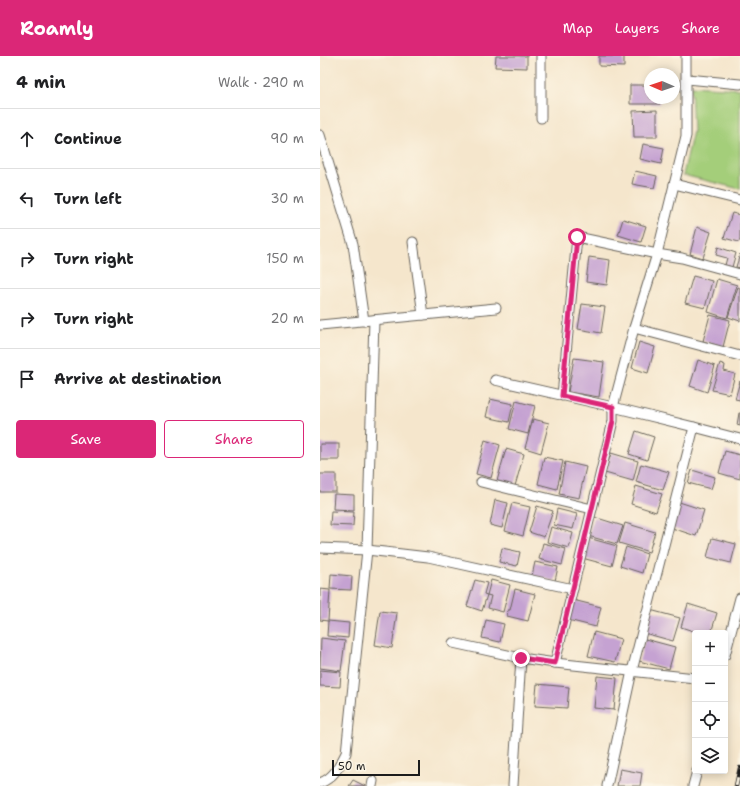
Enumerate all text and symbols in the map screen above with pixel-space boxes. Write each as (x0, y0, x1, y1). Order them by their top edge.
text: Roamly (20, 16, 94, 41)
text: Map (563, 19, 593, 37)
text: Layers (615, 19, 659, 37)
text: Share (681, 19, 720, 37)
north arrow (644, 68, 680, 104)
text: 4 min (16, 71, 66, 93)
text: Walk · 290 m (218, 74, 304, 91)
icon: ahead (16, 128, 38, 150)
text: Continue (54, 129, 122, 149)
text: 90 m (270, 130, 304, 147)
icon: left (16, 188, 38, 210)
text: Turn left (54, 189, 122, 209)
text: 30 m (270, 190, 304, 207)
route start (568, 228, 586, 246)
icon: right (16, 248, 38, 270)
text: Turn right (54, 249, 134, 269)
text: 150 m (266, 250, 304, 267)
icon: right (16, 308, 38, 330)
text: Turn right (54, 309, 134, 329)
text: 20 m (271, 310, 304, 327)
icon: arrive (16, 368, 38, 390)
text: Arrive at destination (54, 369, 222, 389)
button: Save (16, 420, 156, 458)
button: Share (164, 420, 304, 458)
map controls (692, 630, 728, 774)
button: + (692, 630, 728, 666)
route end (512, 649, 530, 667)
button: − (692, 666, 728, 702)
button: locate (692, 702, 728, 738)
button: layers (692, 738, 728, 774)
scale bar (332, 758, 420, 777)
text: 50 m (338, 759, 366, 774)

